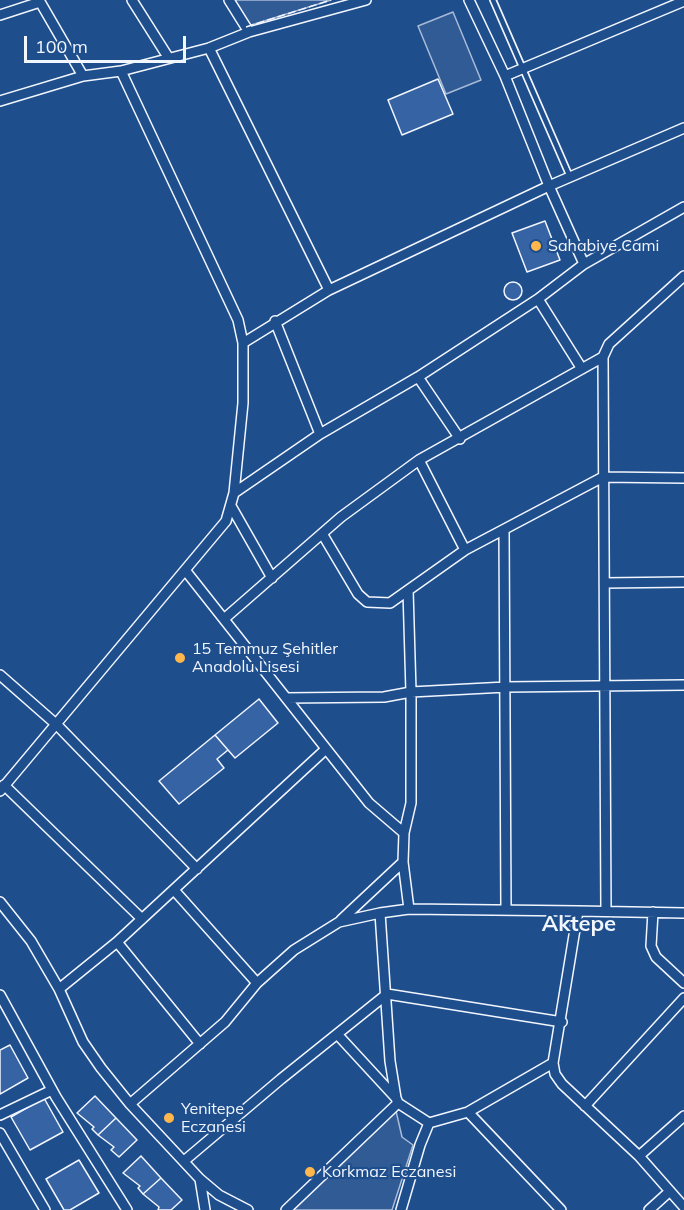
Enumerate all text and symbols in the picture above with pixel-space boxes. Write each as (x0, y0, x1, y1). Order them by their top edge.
scale bar (27, 24, 189, 62)
text: 100 m (35, 35, 88, 58)
place label: Sahabiye Cami (548, 236, 659, 256)
marker: Sahabiye Cami (529, 239, 543, 253)
place label: 15 Temmuz Şehitler Anadolu Lisesi (192, 639, 338, 677)
marker: 15 Temmuz Şehitler Anadolu Lisesi (173, 651, 187, 665)
district label: Aktepe (542, 911, 616, 937)
place label: Yenitepe Eczanesi (181, 1099, 246, 1137)
marker: Yenitepe Eczanesi (162, 1111, 176, 1125)
place label: Korkmaz Eczanesi (322, 1162, 456, 1182)
marker: Korkmaz Eczanesi (303, 1165, 317, 1179)

